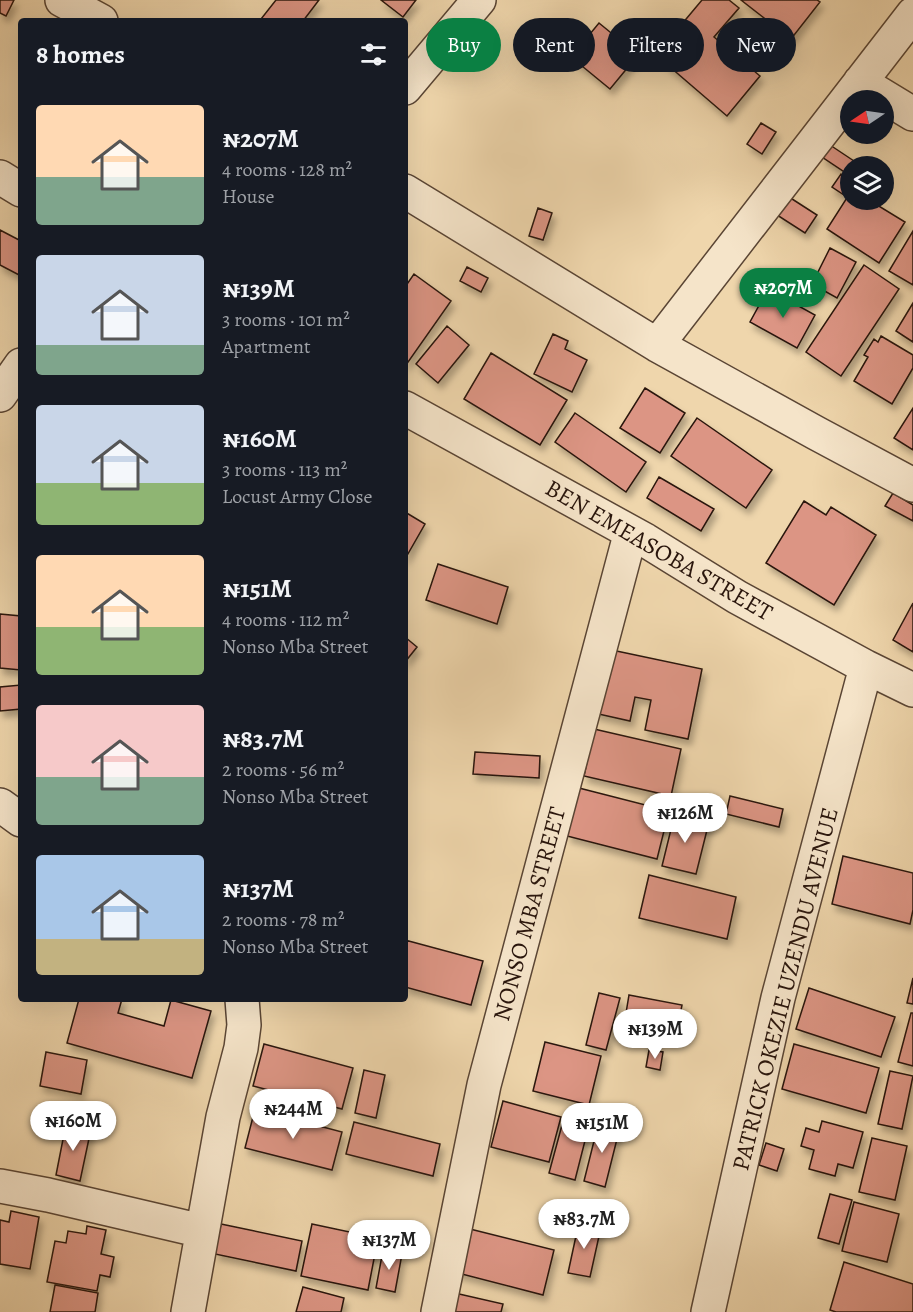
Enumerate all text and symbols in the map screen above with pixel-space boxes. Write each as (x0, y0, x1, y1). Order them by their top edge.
chip: Buy (426, 18, 501, 72)
chip: Rent (513, 18, 595, 72)
chip: Filters (607, 18, 704, 72)
chip: New (716, 18, 796, 72)
text: 8 homes (36, 37, 125, 72)
icon: filters (357, 38, 390, 71)
north arrow (840, 90, 894, 144)
map controls (840, 90, 894, 210)
text: ₦207M (222, 121, 299, 156)
icon: home (84, 129, 156, 201)
text: 4 rooms · 128 m² (222, 156, 352, 183)
button: layers (840, 156, 894, 210)
text: House (222, 183, 274, 210)
pin: ₦207M (741, 268, 825, 319)
text: ₦139M (222, 271, 295, 306)
text: ₦207M (753, 274, 813, 301)
icon: home (84, 279, 156, 351)
text: 3 rooms · 101 m² (222, 306, 350, 333)
text: Apartment (222, 333, 311, 360)
text: ₦160M (222, 421, 297, 456)
icon: home (84, 429, 156, 501)
text: 3 rooms · 113 m² (222, 456, 347, 483)
street label: BEN EMEASOBA STREET (539, 472, 779, 628)
text: Locust Army Close (222, 483, 372, 510)
text: ₦151M (222, 571, 292, 606)
icon: home (84, 579, 156, 651)
text: 4 rooms · 112 m² (222, 606, 349, 633)
text: Nonso Mba Street (222, 633, 368, 660)
text: ₦83.7M (222, 721, 304, 756)
icon: home (84, 729, 156, 801)
text: 2 rooms · 56 m² (222, 756, 344, 783)
text: Nonso Mba Street (222, 783, 368, 810)
pin: ₦126M (643, 793, 727, 844)
text: ₦126M (656, 799, 714, 826)
street label: NONSO MBA STREET (485, 803, 573, 1025)
street label: PATRICK OKEZIE UZENDU AVENUE (724, 804, 846, 1174)
text: ₦137M (222, 871, 294, 906)
icon: home (84, 879, 156, 951)
text: 2 rooms · 78 m² (222, 906, 345, 933)
text: Nonso Mba Street (222, 933, 368, 960)
pin: ₦139M (613, 1009, 697, 1060)
text: ₦139M (627, 1015, 683, 1042)
pin: ₦244M (251, 1089, 335, 1140)
text: ₦244M (263, 1095, 323, 1122)
pin: ₦160M (31, 1101, 115, 1152)
pin: ₦151M (560, 1103, 644, 1154)
text: ₦160M (44, 1107, 102, 1134)
text: ₦151M (575, 1109, 629, 1136)
pin: ₦83.7M (535, 1199, 633, 1250)
text: ₦83.7M (552, 1205, 616, 1232)
pin: ₦137M (347, 1220, 431, 1271)
text: ₦137M (361, 1226, 417, 1253)

